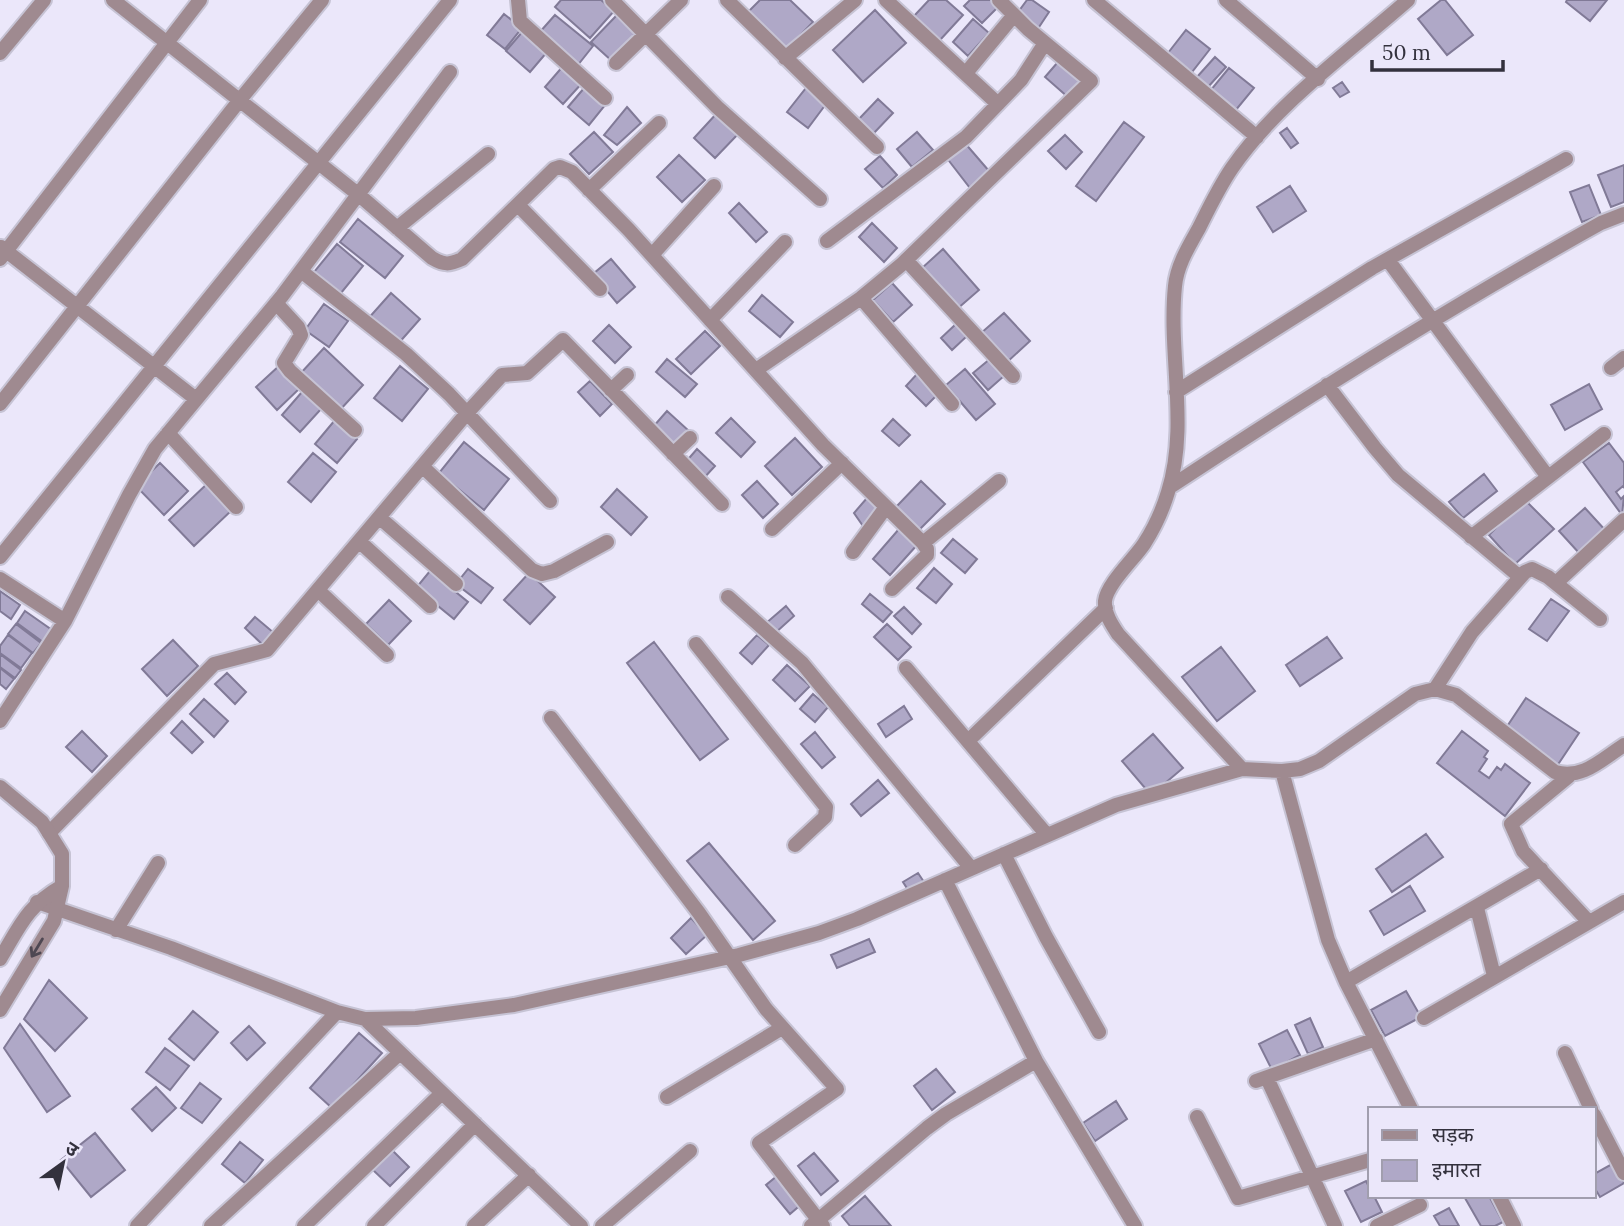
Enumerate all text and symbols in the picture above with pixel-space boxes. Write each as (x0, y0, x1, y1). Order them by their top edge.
scale bar (1372, 28, 1503, 72)
text: 50 m (1382, 39, 1431, 66)
one-way arrow (30, 938, 44, 958)
legend (1368, 1107, 1596, 1198)
text: सड़क (1432, 1121, 1474, 1148)
north arrow (28, 1128, 98, 1198)
text: उ (61, 1136, 84, 1162)
text: इमारत (1432, 1156, 1482, 1183)

